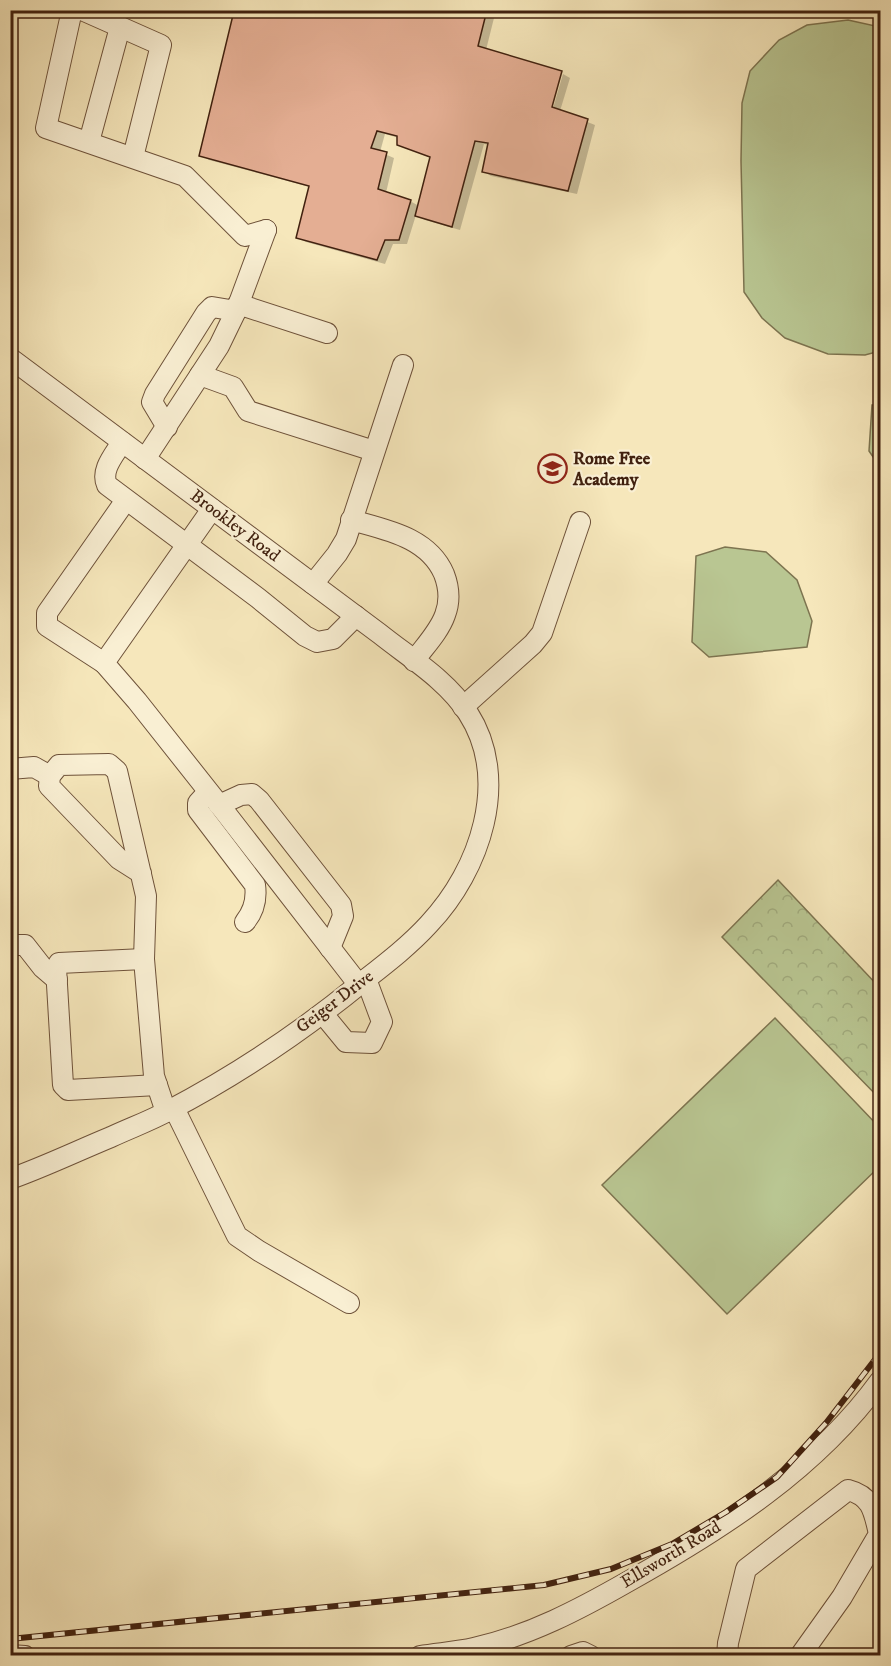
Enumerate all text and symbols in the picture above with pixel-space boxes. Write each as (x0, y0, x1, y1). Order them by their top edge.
place label: Rome Free Academy (572, 448, 651, 491)
school or university icon: Rome Free Academy (536, 453, 568, 485)
street label: Brookley Road (186, 485, 284, 567)
street label: Geiger Drive (292, 966, 378, 1038)
street label: Ellsworth Road (617, 1517, 725, 1593)

